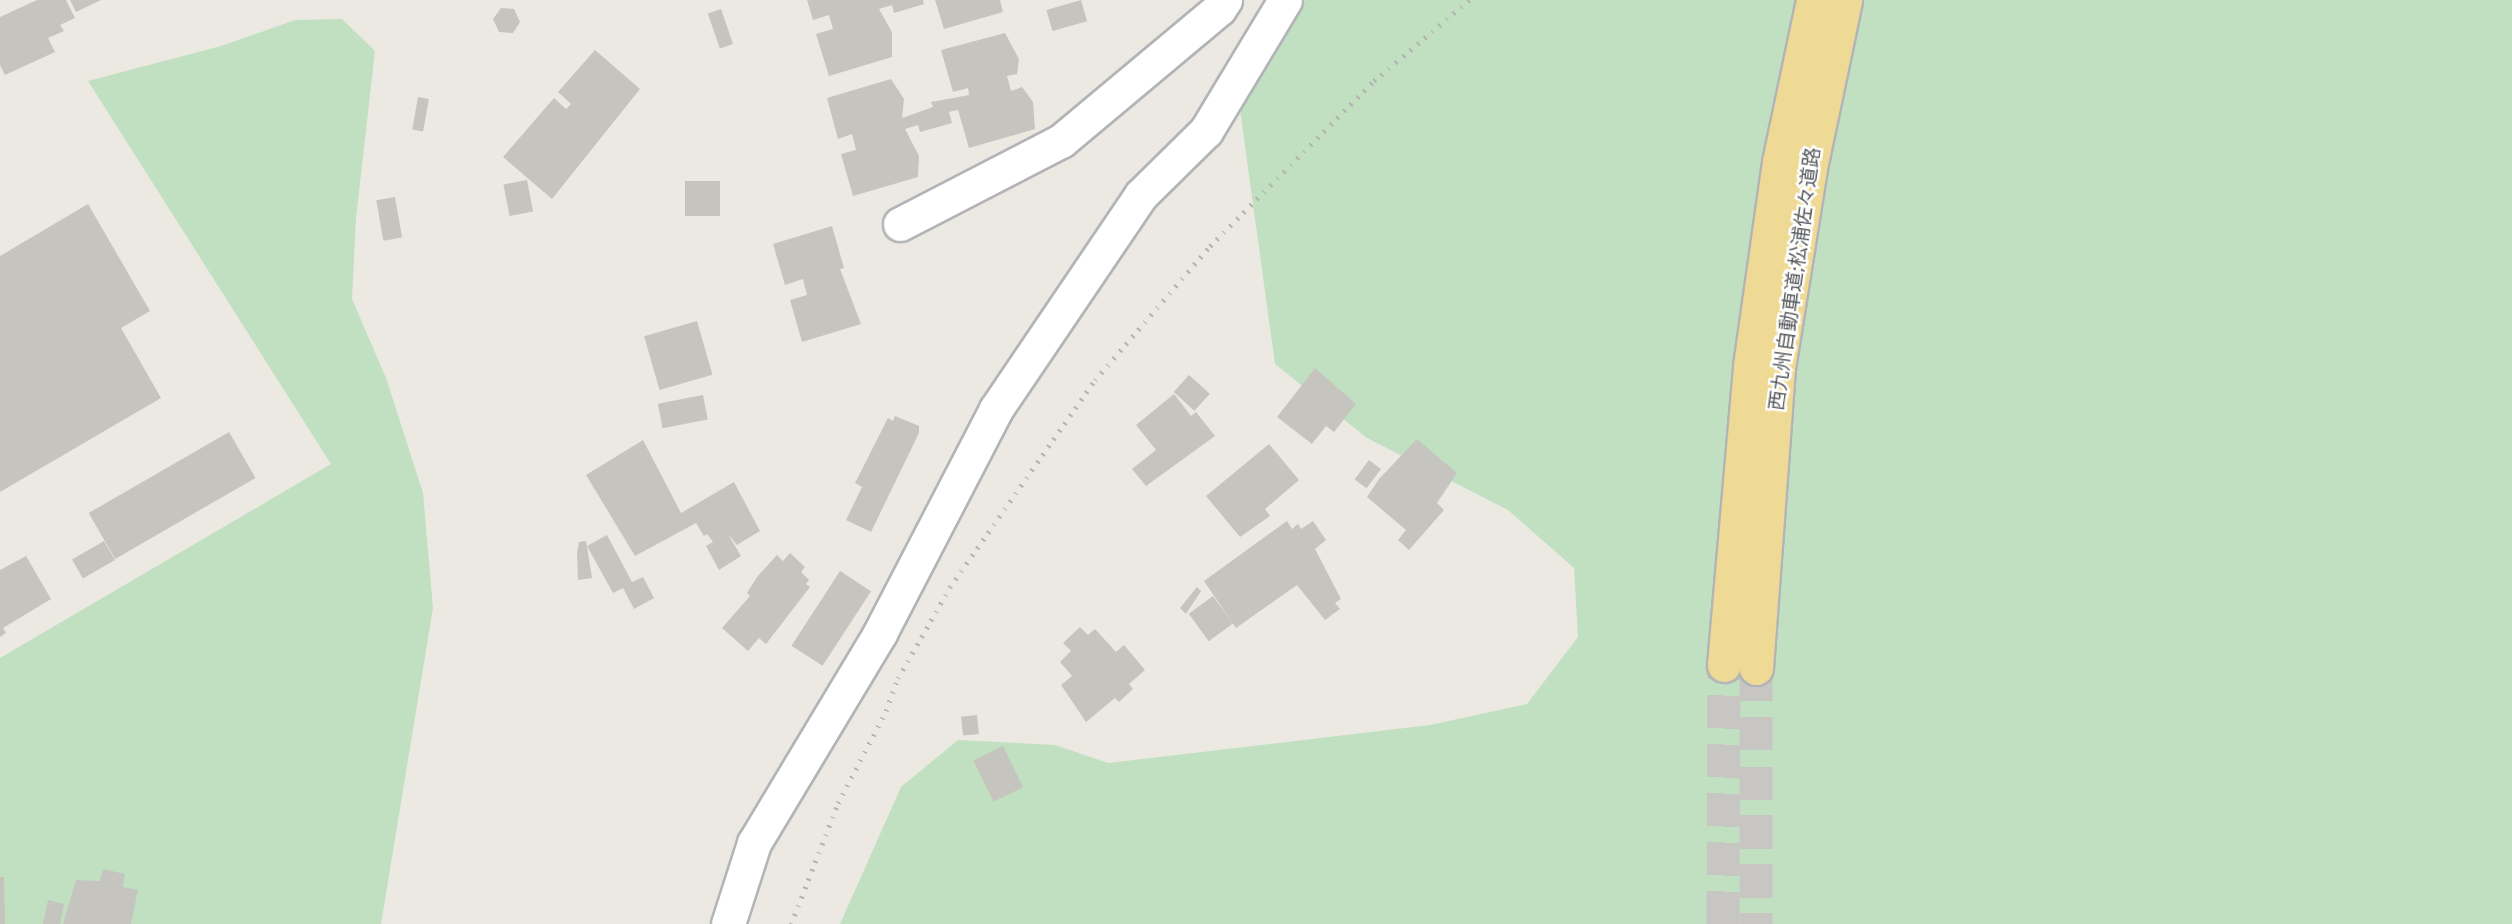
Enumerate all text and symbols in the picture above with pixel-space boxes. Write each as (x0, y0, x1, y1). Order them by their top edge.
street label: 西九州自動車道;松浦佐々道路 (1765, 146, 1825, 412)

